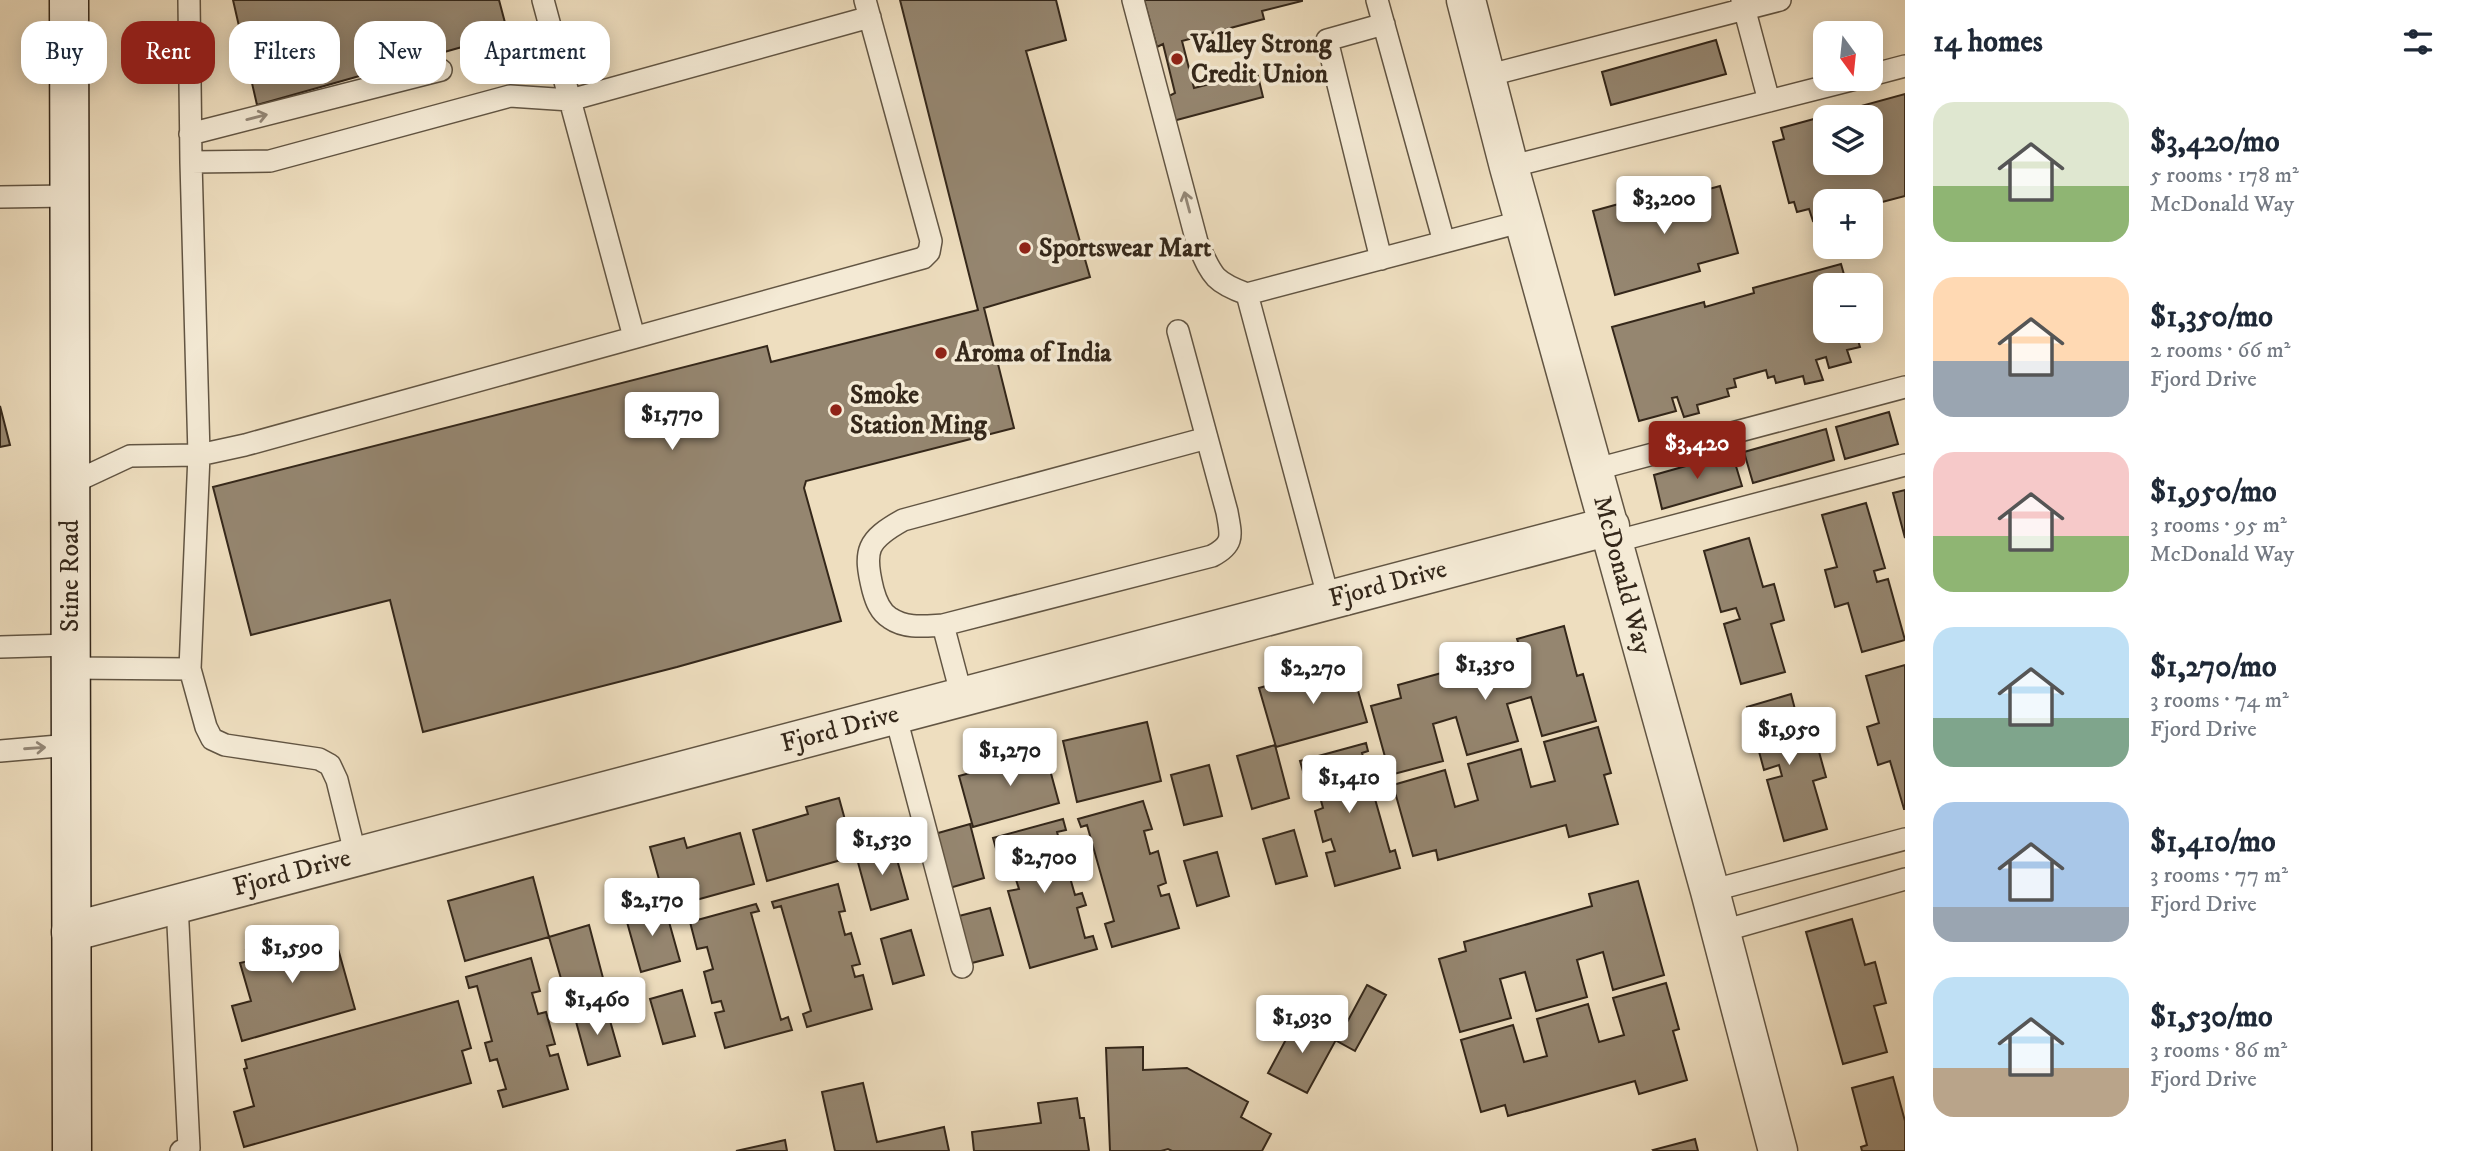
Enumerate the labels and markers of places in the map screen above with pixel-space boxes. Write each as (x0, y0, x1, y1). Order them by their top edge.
place label: Valley Strong Credit Union (1190, 28, 1333, 91)
marker: Valley Strong Credit Union (1169, 51, 1185, 67)
pin: $3,200 (1607, 176, 1721, 236)
place label: Sportswear Mart (1039, 232, 1212, 265)
marker: Sportswear Mart (1017, 240, 1033, 256)
place label: Aroma of India (954, 337, 1112, 370)
marker: Aroma of India (933, 345, 949, 361)
place label: Smoke Station Ming (850, 379, 988, 442)
pin: $1,770 (615, 392, 729, 452)
marker: Smoke Station Ming (828, 402, 844, 418)
pin: $3,420 (1640, 421, 1754, 481)
pin: $1,350 (1428, 642, 1542, 702)
pin: $2,270 (1256, 646, 1370, 706)
pin: $1,950 (1732, 708, 1846, 767)
pin: $1,270 (953, 728, 1067, 788)
pin: $1,410 (1292, 756, 1406, 815)
pin: $1,530 (825, 818, 939, 877)
pin: $2,700 (987, 836, 1101, 895)
pin: $2,170 (595, 878, 709, 938)
pin: $1,590 (235, 926, 349, 985)
pin: $1,460 (540, 978, 654, 1037)
pin: $1,930 (1245, 996, 1359, 1055)

